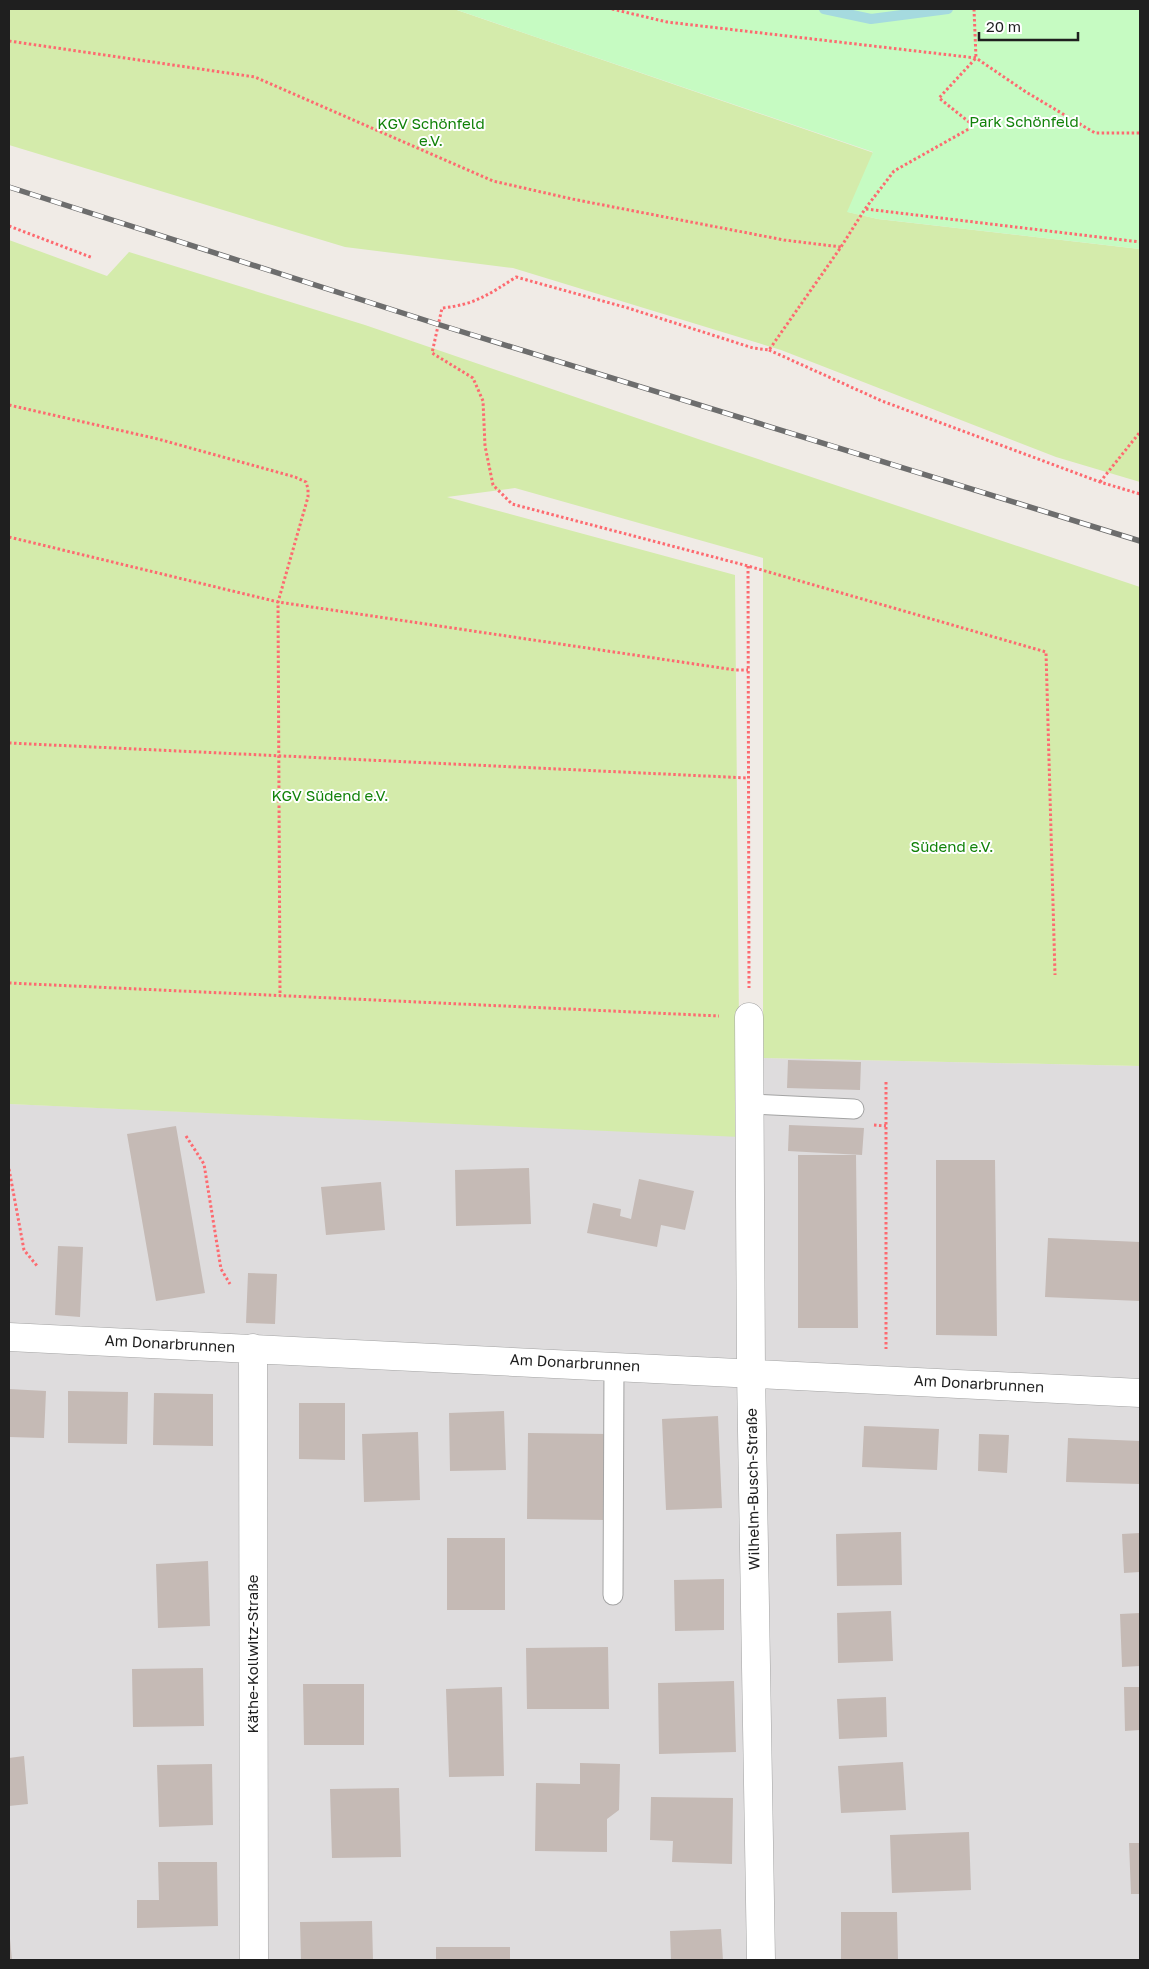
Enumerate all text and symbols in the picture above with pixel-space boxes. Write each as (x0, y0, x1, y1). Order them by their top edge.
scale bar (979, 10, 1078, 42)
text: 20 m (986, 17, 1021, 35)
park label: Park Schönfeld (969, 112, 1079, 130)
park label: KGV Schönfeld e.V. (377, 114, 485, 149)
park label: KGV Südend e.V. (272, 786, 388, 804)
park label: Südend e.V. (911, 837, 993, 855)
street label: Am Donarbrunnen (104, 1331, 236, 1355)
street label: Am Donarbrunnen (509, 1350, 641, 1374)
street label: Am Donarbrunnen (913, 1371, 1045, 1395)
street label: Wilhelm-Busch-Straße (742, 1408, 762, 1570)
street label: Käthe-Kollwitz-Straße (243, 1574, 261, 1734)

